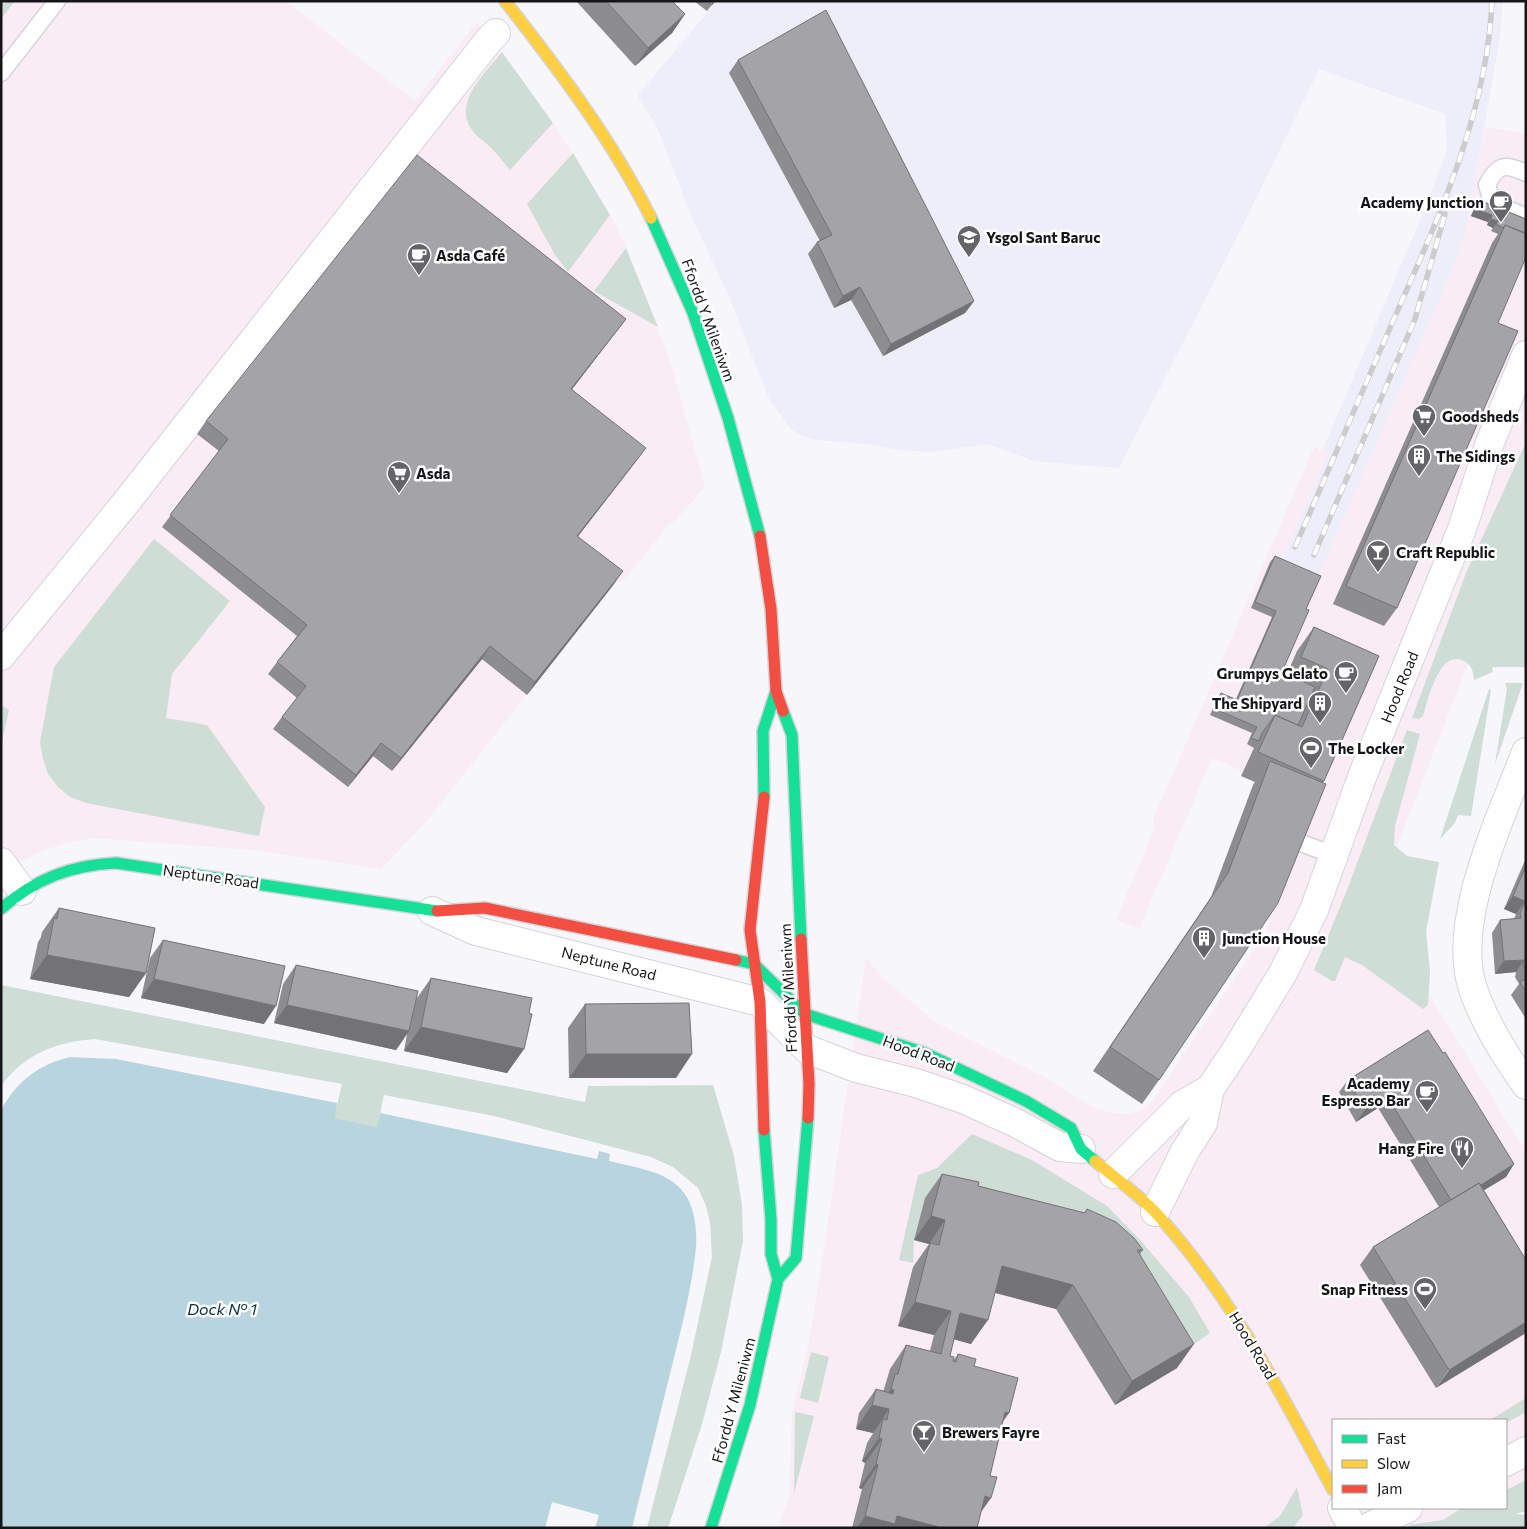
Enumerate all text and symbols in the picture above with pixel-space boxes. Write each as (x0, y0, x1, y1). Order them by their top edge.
cafe icon: Academy Junction (1488, 189, 1514, 223)
place label: Academy Junction (1360, 193, 1484, 211)
school or university icon: Ysgol Sant Baruc (956, 224, 982, 258)
place label: Ysgol Sant Baruc (986, 228, 1100, 246)
cafe icon: Asda Café (406, 242, 432, 276)
place label: Asda Café (436, 246, 505, 264)
street label: Ffordd Y Mileniwm (678, 256, 740, 384)
supermarket icon: Goodsheds (1411, 403, 1437, 437)
place label: Goodsheds (1442, 407, 1519, 425)
building icon: The Sidings (1406, 443, 1432, 477)
place label: The Sidings (1436, 447, 1515, 465)
supermarket icon: Asda (386, 460, 412, 494)
place label: Asda (416, 464, 451, 482)
bar icon: Craft Republic (1365, 539, 1391, 573)
place label: Craft Republic (1396, 543, 1495, 561)
street label: Hood Road (1376, 649, 1422, 725)
cafe icon: Grumpys Gelato (1333, 660, 1359, 694)
place label: Grumpys Gelato (1217, 664, 1328, 682)
building icon: The Shipyard (1307, 690, 1333, 724)
place label: The Shipyard (1212, 694, 1302, 712)
sports icon: The Locker (1298, 735, 1324, 769)
place label: The Locker (1328, 739, 1404, 757)
street label: Neptune Road (162, 860, 260, 892)
street label: Ffordd Y Mileniwm (776, 923, 800, 1053)
building icon: Junction House (1191, 925, 1217, 959)
place label: Junction House (1222, 929, 1326, 947)
street label: Neptune Road (560, 943, 658, 983)
street label: Hood Road (880, 1031, 958, 1075)
place label: Academy Espresso Bar (1322, 1074, 1411, 1109)
cafe icon: Academy Espresso Bar (1414, 1079, 1440, 1113)
restaurant icon: Hang Fire (1449, 1135, 1475, 1169)
place label: Hang Fire (1378, 1139, 1444, 1157)
sports icon: Snap Fitness (1412, 1276, 1438, 1310)
place label: Snap Fitness (1321, 1280, 1408, 1298)
water label: Dock Nº 1 (187, 1299, 257, 1318)
street label: Hood Road (1226, 1308, 1280, 1382)
street label: Ffordd Y Mileniwm (708, 1335, 758, 1465)
bar icon: Brewers Fayre (911, 1419, 937, 1453)
legend (1332, 1419, 1507, 1509)
place label: Brewers Fayre (942, 1423, 1040, 1441)
text: Fast (1377, 1429, 1406, 1447)
text: Slow (1377, 1454, 1410, 1472)
text: Jam (1377, 1479, 1402, 1497)

